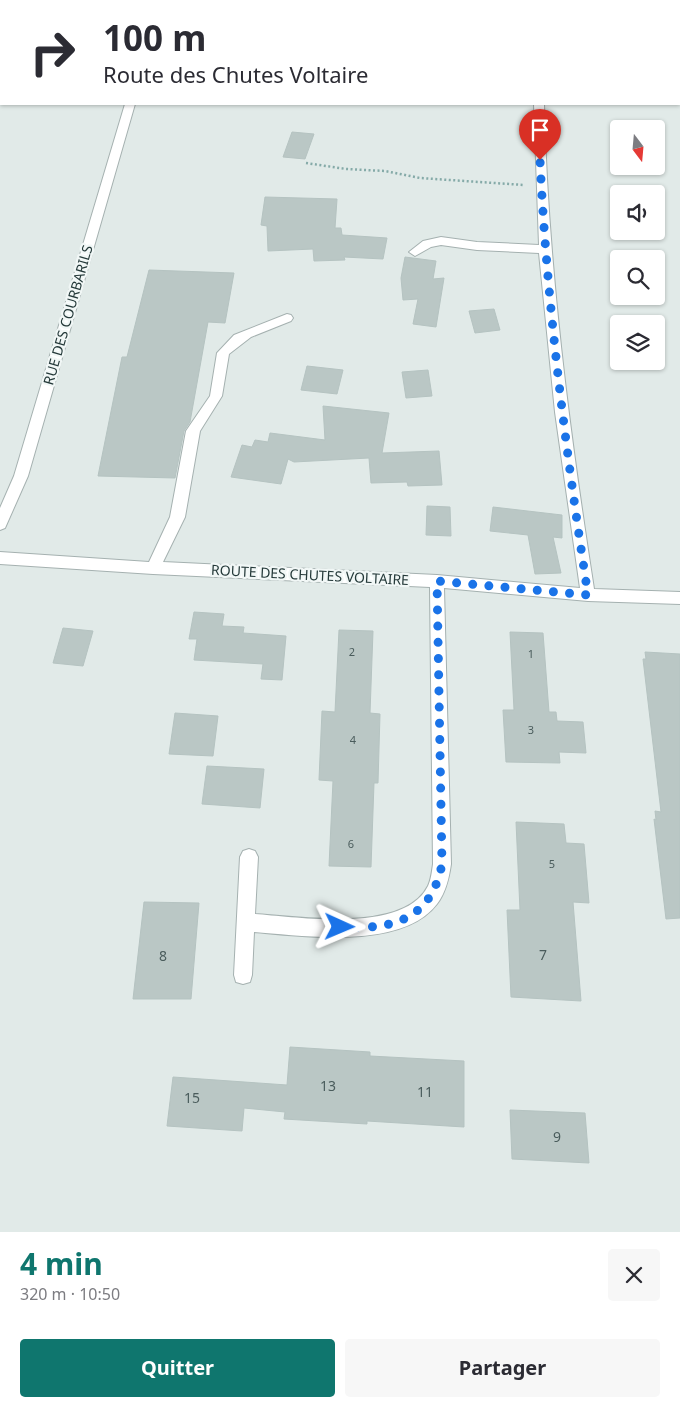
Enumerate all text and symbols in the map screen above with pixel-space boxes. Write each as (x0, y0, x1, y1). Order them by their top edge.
text: 100 m (103, 14, 206, 61)
icon: right (20, 20, 85, 85)
text: Route des Chutes Voltaire (103, 59, 368, 89)
pin (519, 109, 561, 160)
icon: arrive (526, 116, 554, 144)
north arrow (610, 120, 665, 175)
map controls (610, 120, 665, 370)
button: sound (610, 185, 665, 240)
street label: RUE DES COURBARILS (38, 242, 97, 387)
button: search (610, 250, 665, 305)
button: layers (610, 315, 665, 370)
street label: ROUTE DES CHUTES VOLTAIRE (211, 560, 409, 589)
house number: 2 (349, 644, 355, 659)
house number: 1 (528, 646, 534, 661)
house number: 3 (528, 722, 534, 737)
house number: 4 (350, 732, 357, 747)
house number: 6 (348, 836, 354, 851)
house number: 5 (549, 856, 555, 871)
position arrow (313, 900, 365, 952)
house number: 7 (539, 945, 547, 964)
house number: 8 (159, 946, 167, 965)
house number: 13 (320, 1076, 336, 1095)
house number: 11 (417, 1082, 433, 1101)
house number: 15 (184, 1088, 200, 1107)
house number: 9 (553, 1127, 561, 1146)
text: 4 min (20, 1243, 103, 1284)
button: close (608, 1249, 660, 1301)
text: 320 m · 10:50 (20, 1283, 120, 1305)
button: Quitter (20, 1339, 335, 1397)
button: Partager (345, 1339, 660, 1397)

